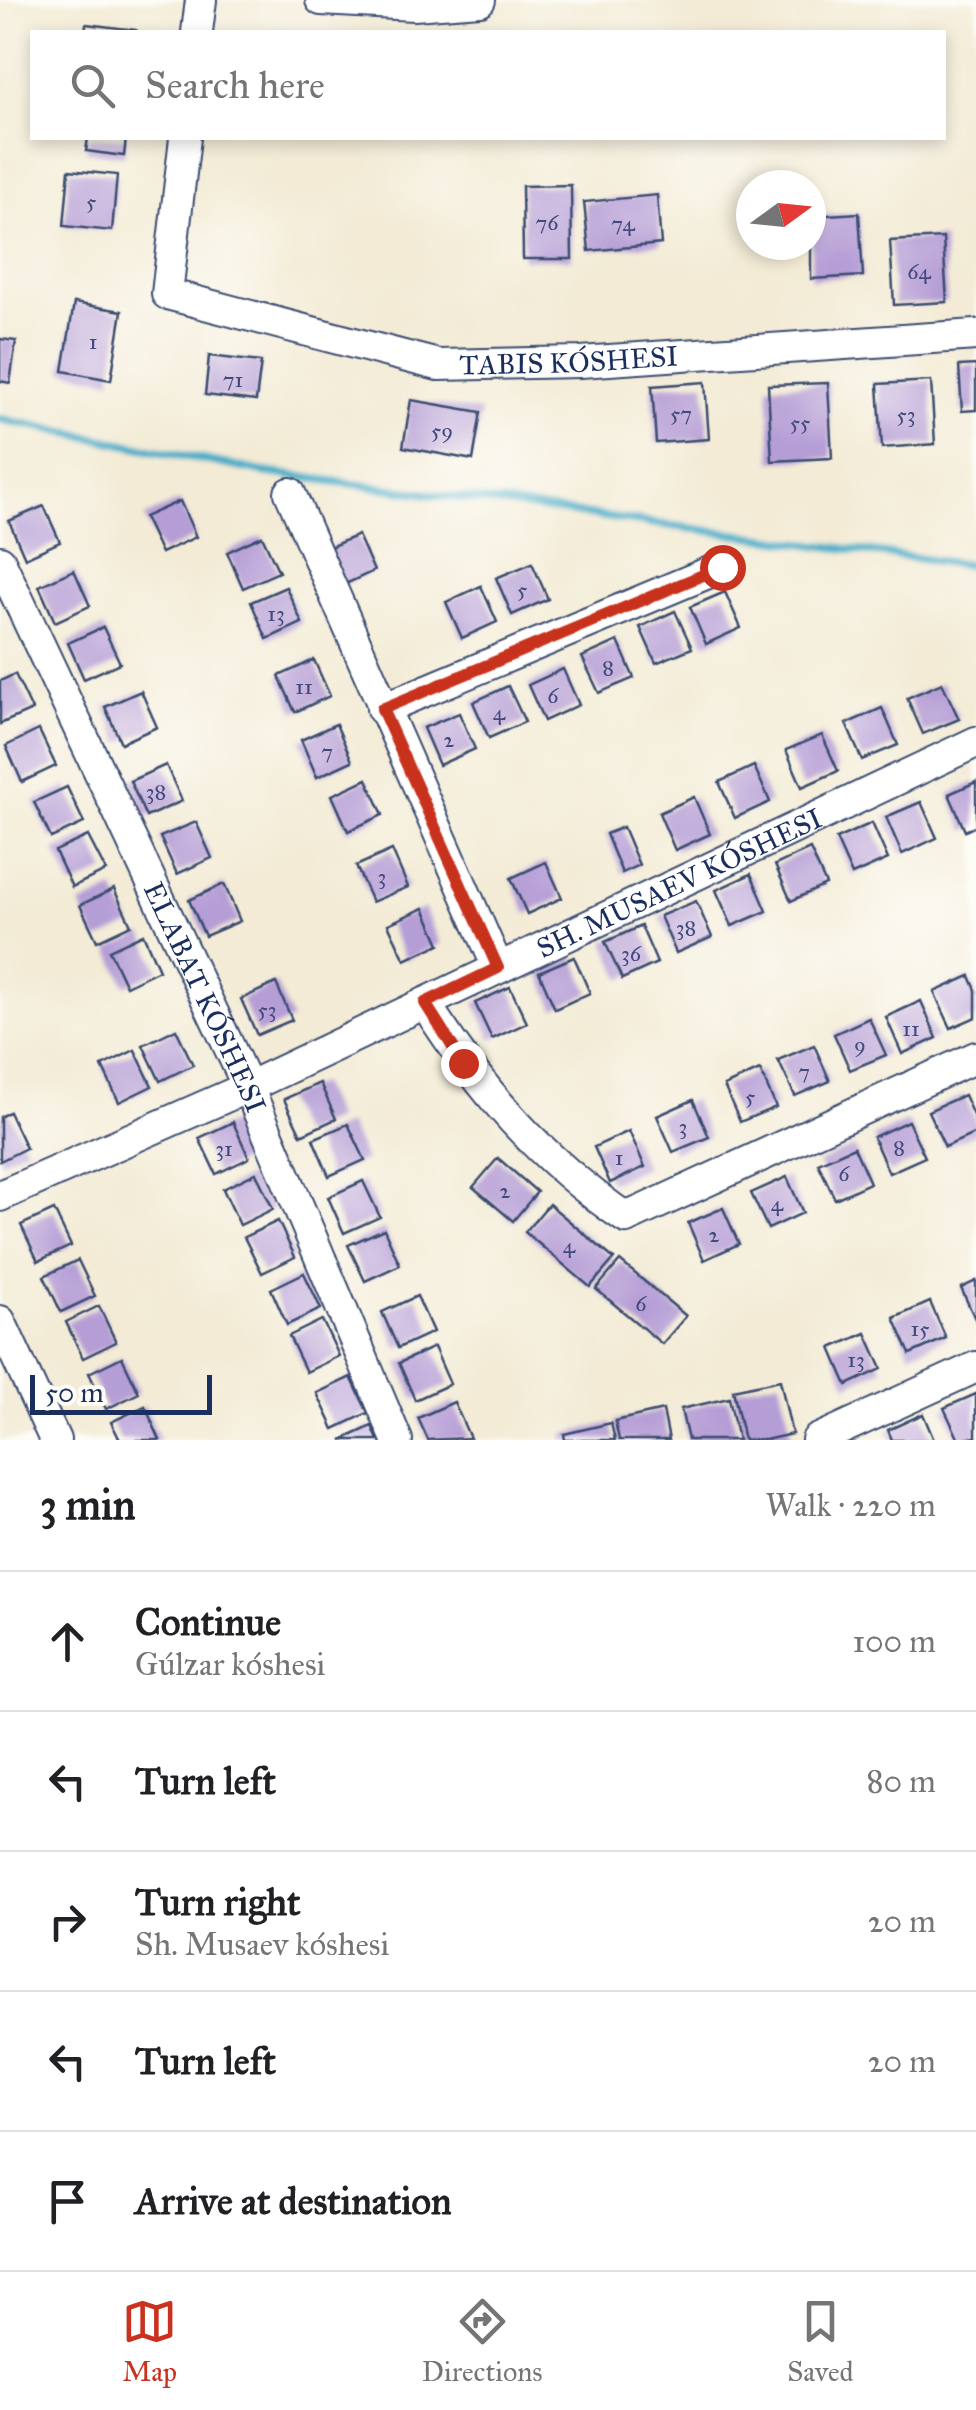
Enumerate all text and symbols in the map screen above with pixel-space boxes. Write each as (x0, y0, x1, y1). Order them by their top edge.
search box (30, 30, 946, 140)
icon: search (65, 58, 120, 113)
text: Search here (145, 62, 325, 108)
north arrow (736, 170, 826, 260)
house number: 5 (86, 188, 96, 215)
house number: 76 (536, 209, 559, 236)
house number: 74 (611, 210, 635, 237)
house number: 64 (907, 258, 932, 285)
house number: 1 (89, 328, 97, 355)
street label: TABIS KÓSHESI (459, 338, 679, 383)
house number: 71 (223, 366, 243, 393)
house number: 57 (670, 400, 692, 427)
house number: 53 (896, 401, 916, 428)
house number: 55 (790, 409, 810, 436)
house number: 59 (431, 417, 453, 444)
route start (700, 545, 746, 591)
house number: 5 (517, 576, 527, 603)
house number: 13 (267, 600, 285, 627)
house number: 8 (602, 654, 614, 681)
house number: 11 (295, 673, 313, 700)
house number: 6 (547, 682, 559, 709)
house number: 4 (493, 699, 506, 726)
house number: 2 (444, 726, 455, 753)
house number: 7 (321, 738, 333, 765)
house number: 38 (146, 778, 166, 805)
street label: SH. MUSAEV KÓSHESI (531, 800, 828, 966)
house number: 3 (378, 863, 386, 890)
street label: ELABAT KÓSHESI (136, 876, 274, 1118)
house number: 38 (676, 914, 696, 941)
house number: 36 (621, 940, 642, 967)
house number: 53 (257, 996, 277, 1023)
house number: 11 (902, 1015, 920, 1042)
house number: 9 (854, 1031, 866, 1058)
route end (441, 1041, 487, 1087)
house number: 7 (798, 1058, 810, 1085)
house number: 5 (745, 1083, 755, 1110)
house number: 3 (679, 1113, 687, 1140)
house number: 8 (893, 1134, 905, 1161)
house number: 31 (215, 1135, 233, 1162)
house number: 1 (615, 1144, 623, 1171)
house number: 6 (838, 1160, 850, 1187)
house number: 2 (500, 1177, 511, 1204)
house number: 4 (771, 1190, 784, 1217)
house number: 2 (709, 1221, 720, 1248)
house number: 4 (563, 1232, 576, 1259)
house number: 6 (635, 1290, 647, 1317)
house number: 15 (911, 1315, 929, 1342)
house number: 13 (847, 1346, 865, 1373)
scale bar (30, 1370, 212, 1414)
text: 50 m (45, 1375, 104, 1410)
text: 3 min (40, 1479, 135, 1531)
text: Walk · 220 m (766, 1486, 936, 1525)
text: Continue (135, 1599, 281, 1645)
icon: ahead (40, 1614, 95, 1669)
text: 100 m (852, 1622, 936, 1661)
text: Gúlzar kóshesi (135, 1645, 325, 1684)
icon: left (40, 1754, 95, 1809)
text: Turn left (135, 1758, 276, 1804)
text: 80 m (867, 1762, 936, 1801)
text: Turn right (135, 1879, 301, 1925)
icon: right (40, 1894, 95, 1949)
text: 20 m (868, 1902, 936, 1941)
text: Sh. Musaev kóshesi (135, 1925, 389, 1964)
icon: left (40, 2034, 95, 2089)
text: Turn left (135, 2038, 276, 2084)
text: 20 m (868, 2042, 936, 2081)
icon: arrive (40, 2174, 95, 2229)
text: Arrive at destination (135, 2178, 452, 2224)
tab: Map (122, 2294, 177, 2389)
tab: Directions (422, 2294, 543, 2389)
tab: Saved (787, 2294, 854, 2389)

